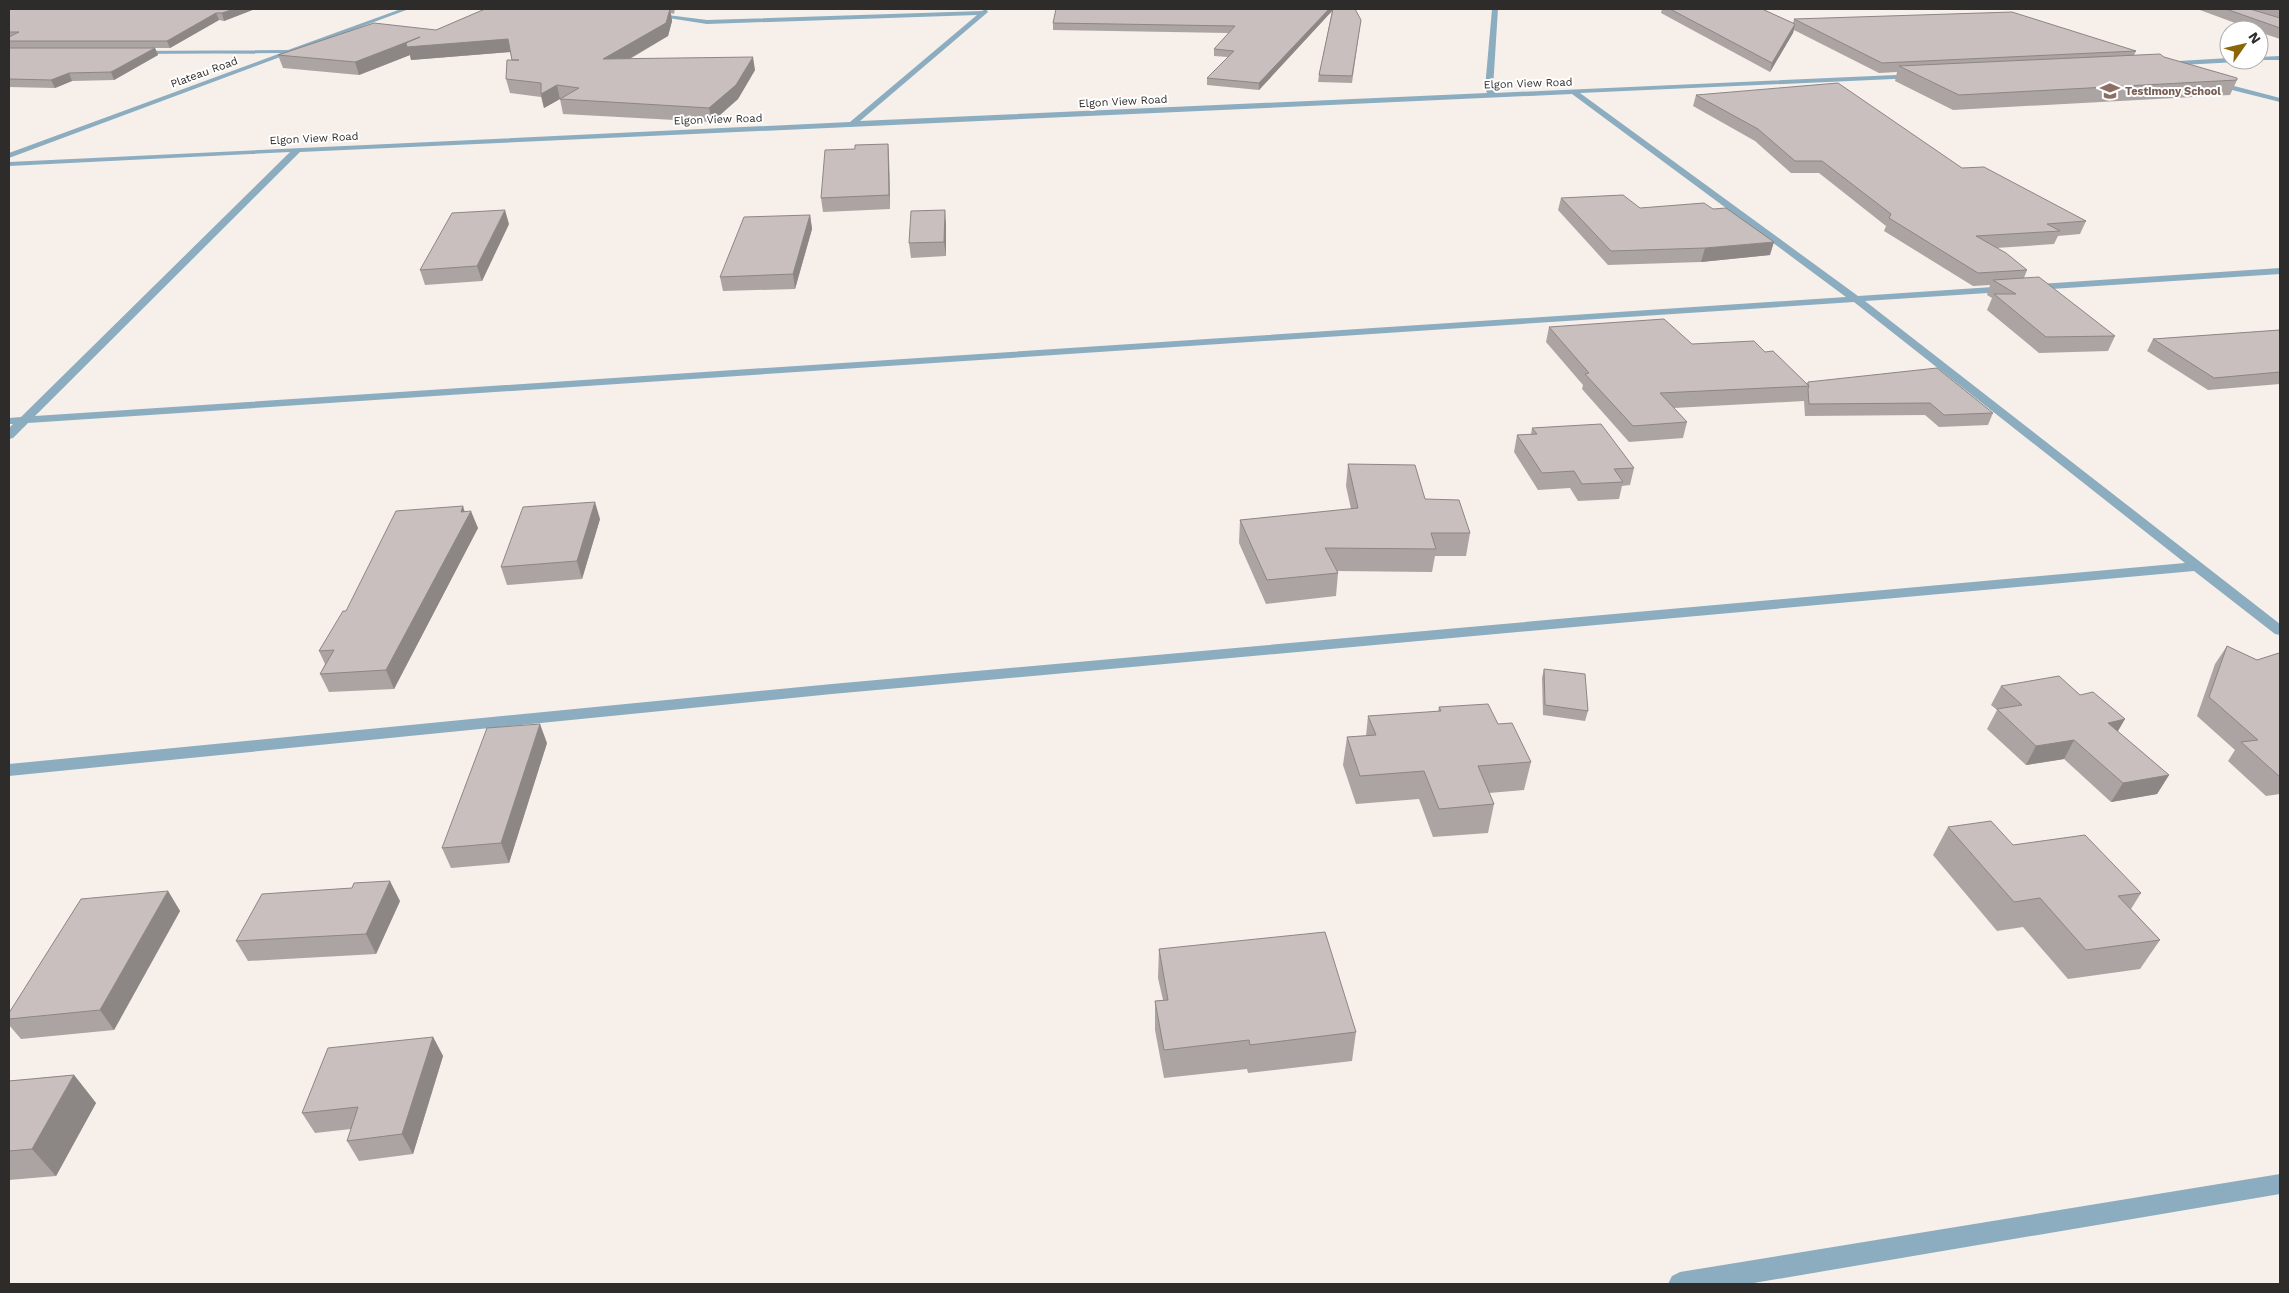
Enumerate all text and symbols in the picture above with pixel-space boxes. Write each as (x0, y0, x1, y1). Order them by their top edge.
north arrow (2219, 20, 2269, 70)
text: N (2245, 29, 2264, 47)
street label: Plateau Road (169, 54, 240, 91)
street label: Elgon View Road (1483, 75, 1573, 92)
school or university icon: Testimony School (2099, 80, 2121, 102)
place label: Testimony School (2125, 85, 2221, 98)
street label: Elgon View Road (1078, 93, 1168, 110)
street label: Elgon View Road (673, 111, 763, 128)
street label: Elgon View Road (269, 130, 359, 147)

